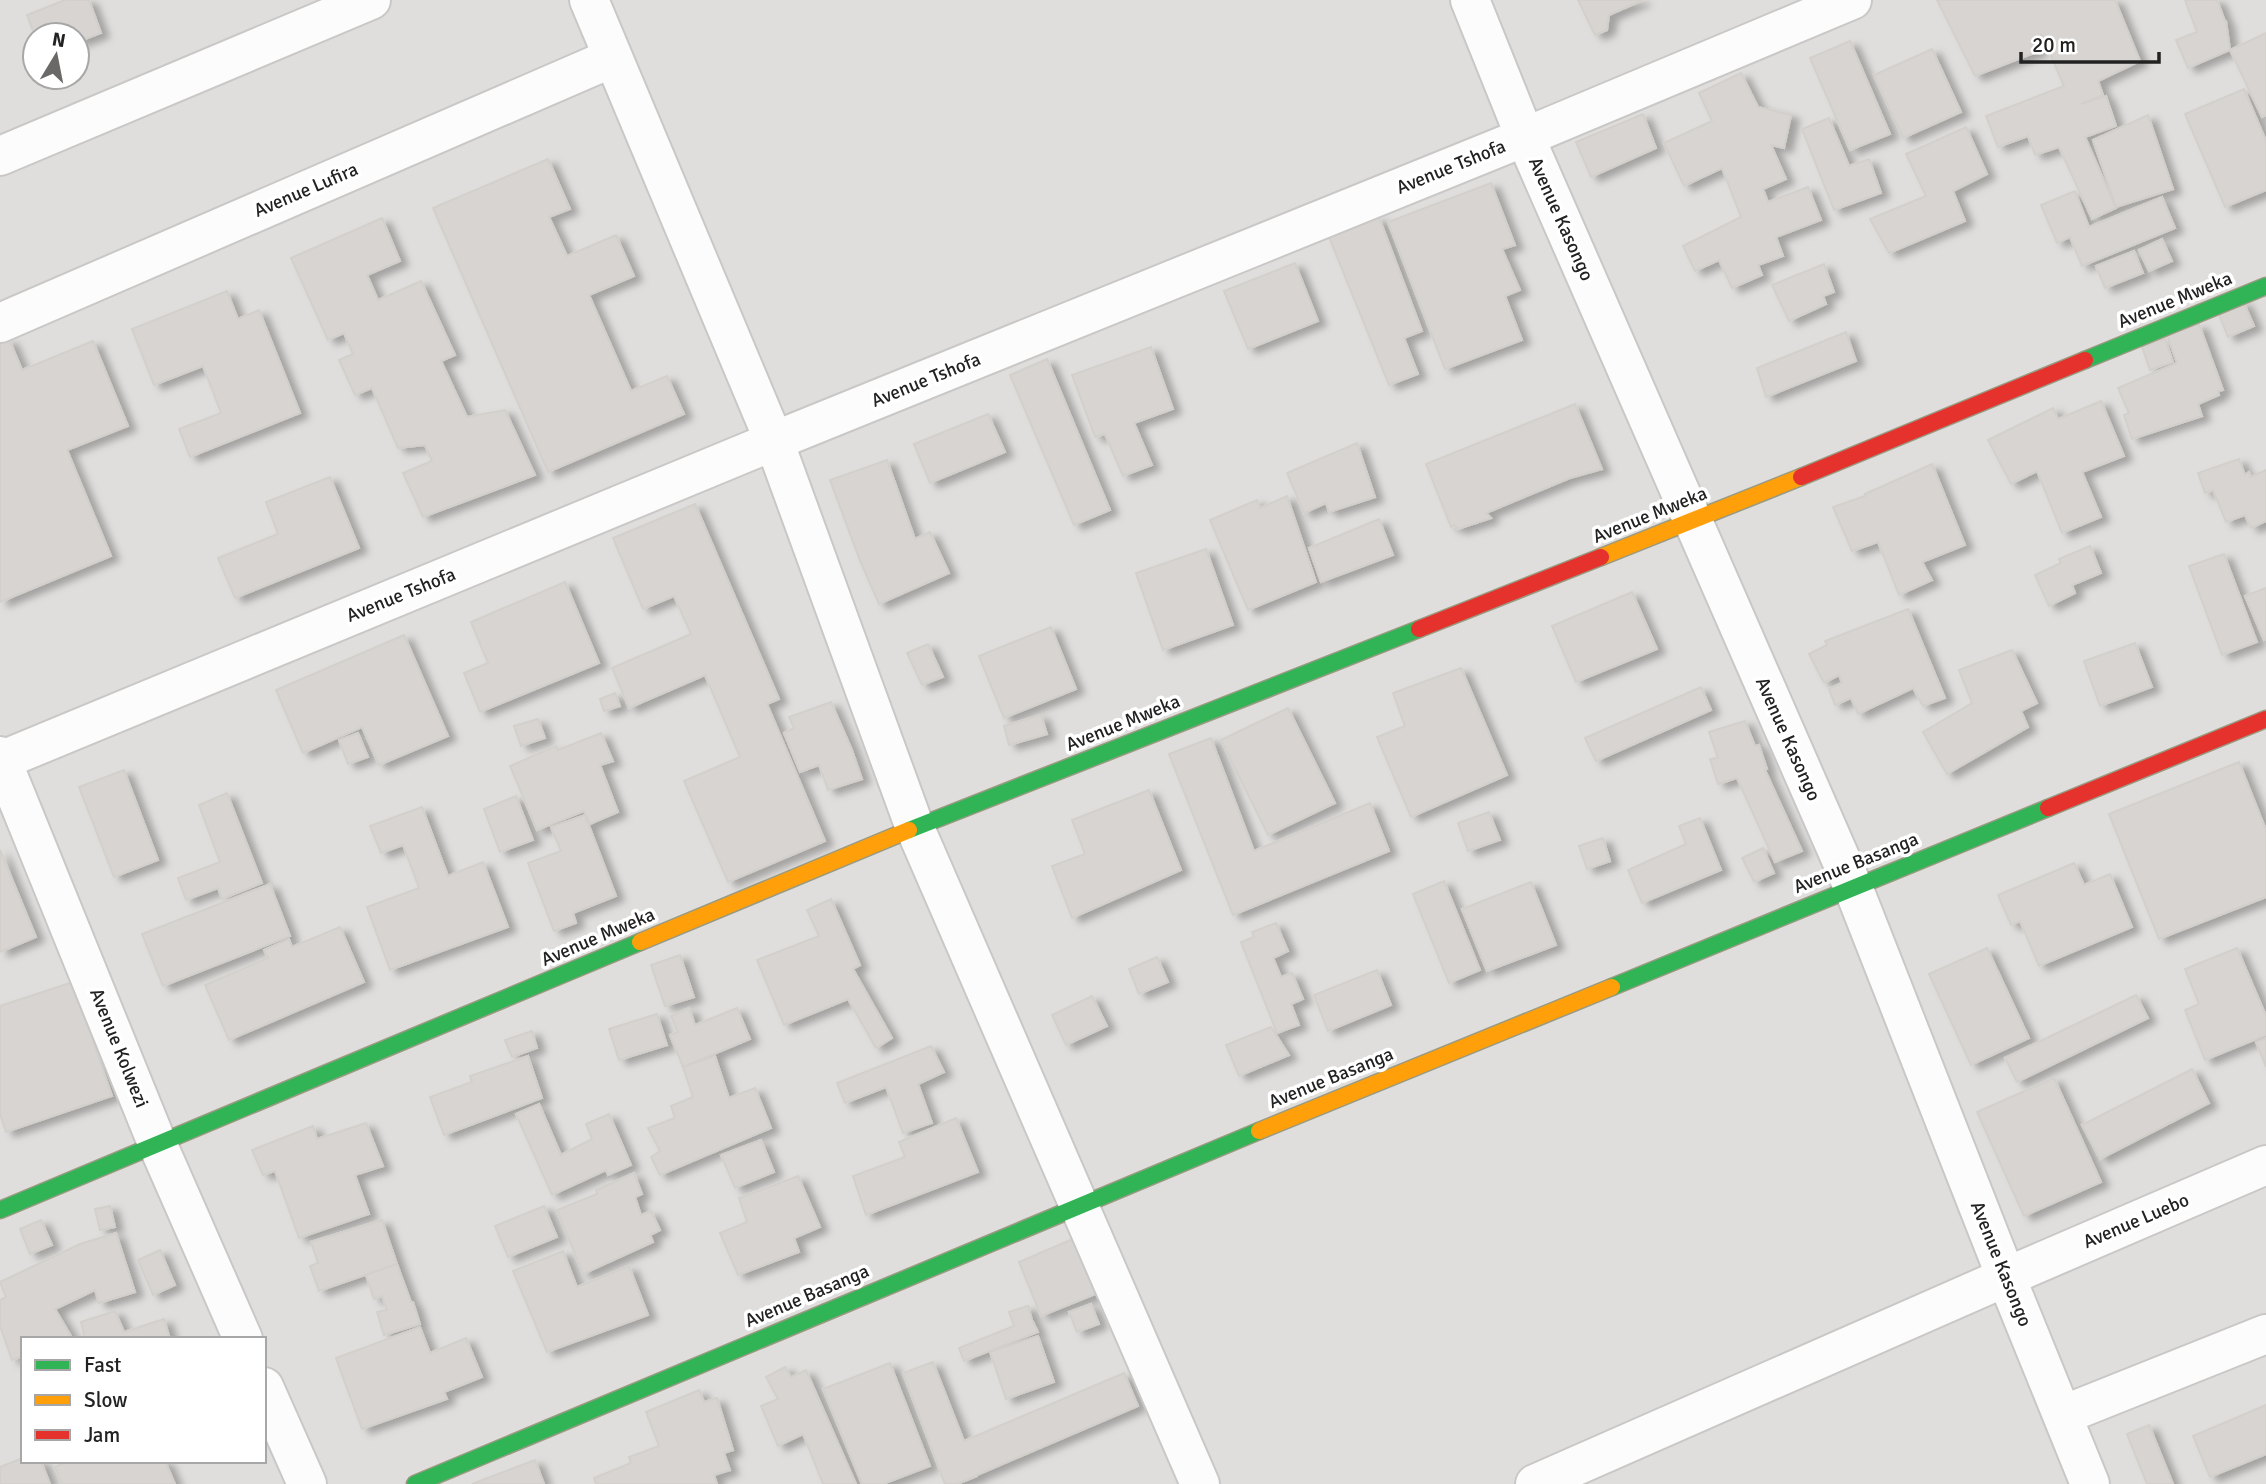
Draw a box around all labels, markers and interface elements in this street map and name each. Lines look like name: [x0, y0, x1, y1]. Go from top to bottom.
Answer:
north arrow: [21, 21, 91, 91]
scale bar: [2021, 21, 2159, 65]
text: N: [50, 27, 67, 53]
text: 20 m: [2032, 32, 2076, 58]
street label: Avenue Tshofa: [1393, 134, 1509, 200]
street label: Avenue Kasongo: [1523, 153, 1599, 285]
street label: Avenue Lufira: [250, 157, 362, 223]
street label: Avenue Mweka: [2114, 266, 2236, 334]
street label: Avenue Tshofa: [868, 347, 984, 413]
street label: Avenue Mweka: [1589, 481, 1711, 549]
street label: Avenue Tshofa: [343, 562, 459, 628]
street label: Avenue Kasongo: [1750, 673, 1826, 805]
street label: Avenue Mweka: [1062, 689, 1184, 757]
street label: Avenue Basanga: [1790, 827, 1922, 899]
street label: Avenue Mweka: [538, 902, 658, 972]
street label: Avenue Kolwezi: [84, 985, 154, 1111]
street label: Avenue Basanga: [1265, 1042, 1397, 1114]
street label: Avenue Luebo: [2079, 1188, 2193, 1254]
street label: Avenue Kasongo: [1965, 1198, 2037, 1330]
street label: Avenue Basanga: [741, 1259, 873, 1333]
legend: [21, 1337, 266, 1463]
text: Fast: [84, 1352, 121, 1378]
text: Slow: [84, 1387, 128, 1413]
text: Jam: [84, 1422, 120, 1448]

